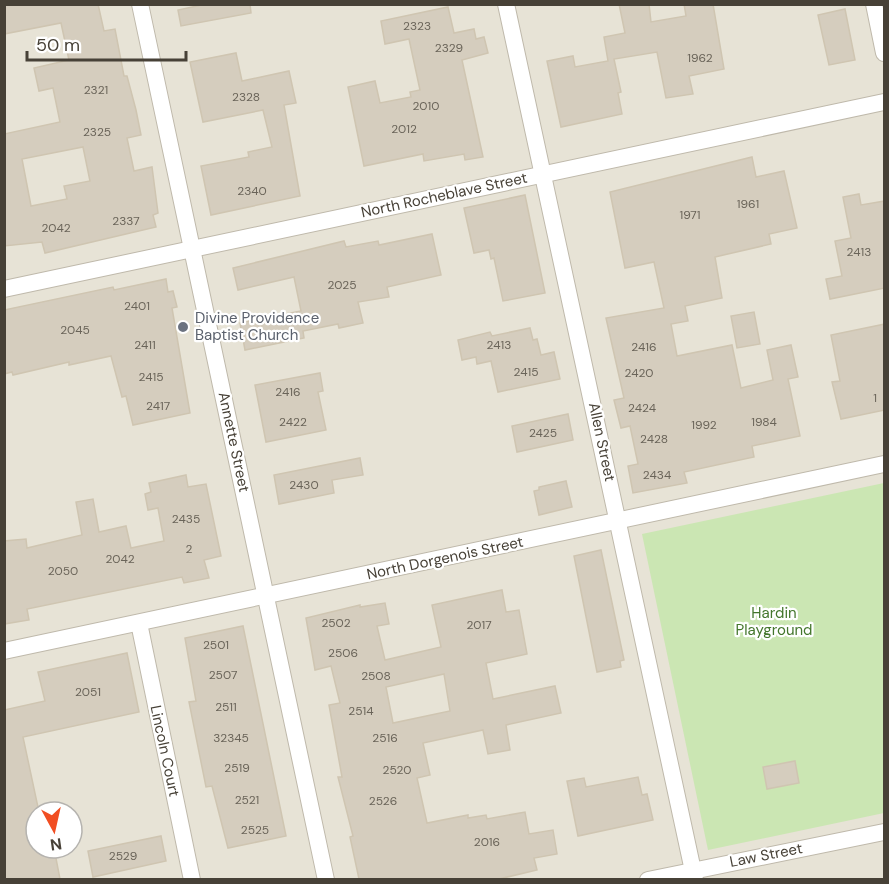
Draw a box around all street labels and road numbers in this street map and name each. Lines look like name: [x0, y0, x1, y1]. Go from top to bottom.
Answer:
street label: North Rocheblave Street: [359, 168, 529, 222]
street label: Annette Street: [214, 390, 254, 494]
street label: Allen Street: [584, 401, 620, 483]
street label: North Dorgenois Street: [365, 532, 525, 584]
street label: Lincoln Court: [146, 703, 184, 799]
street label: Law Street: [728, 838, 804, 872]

